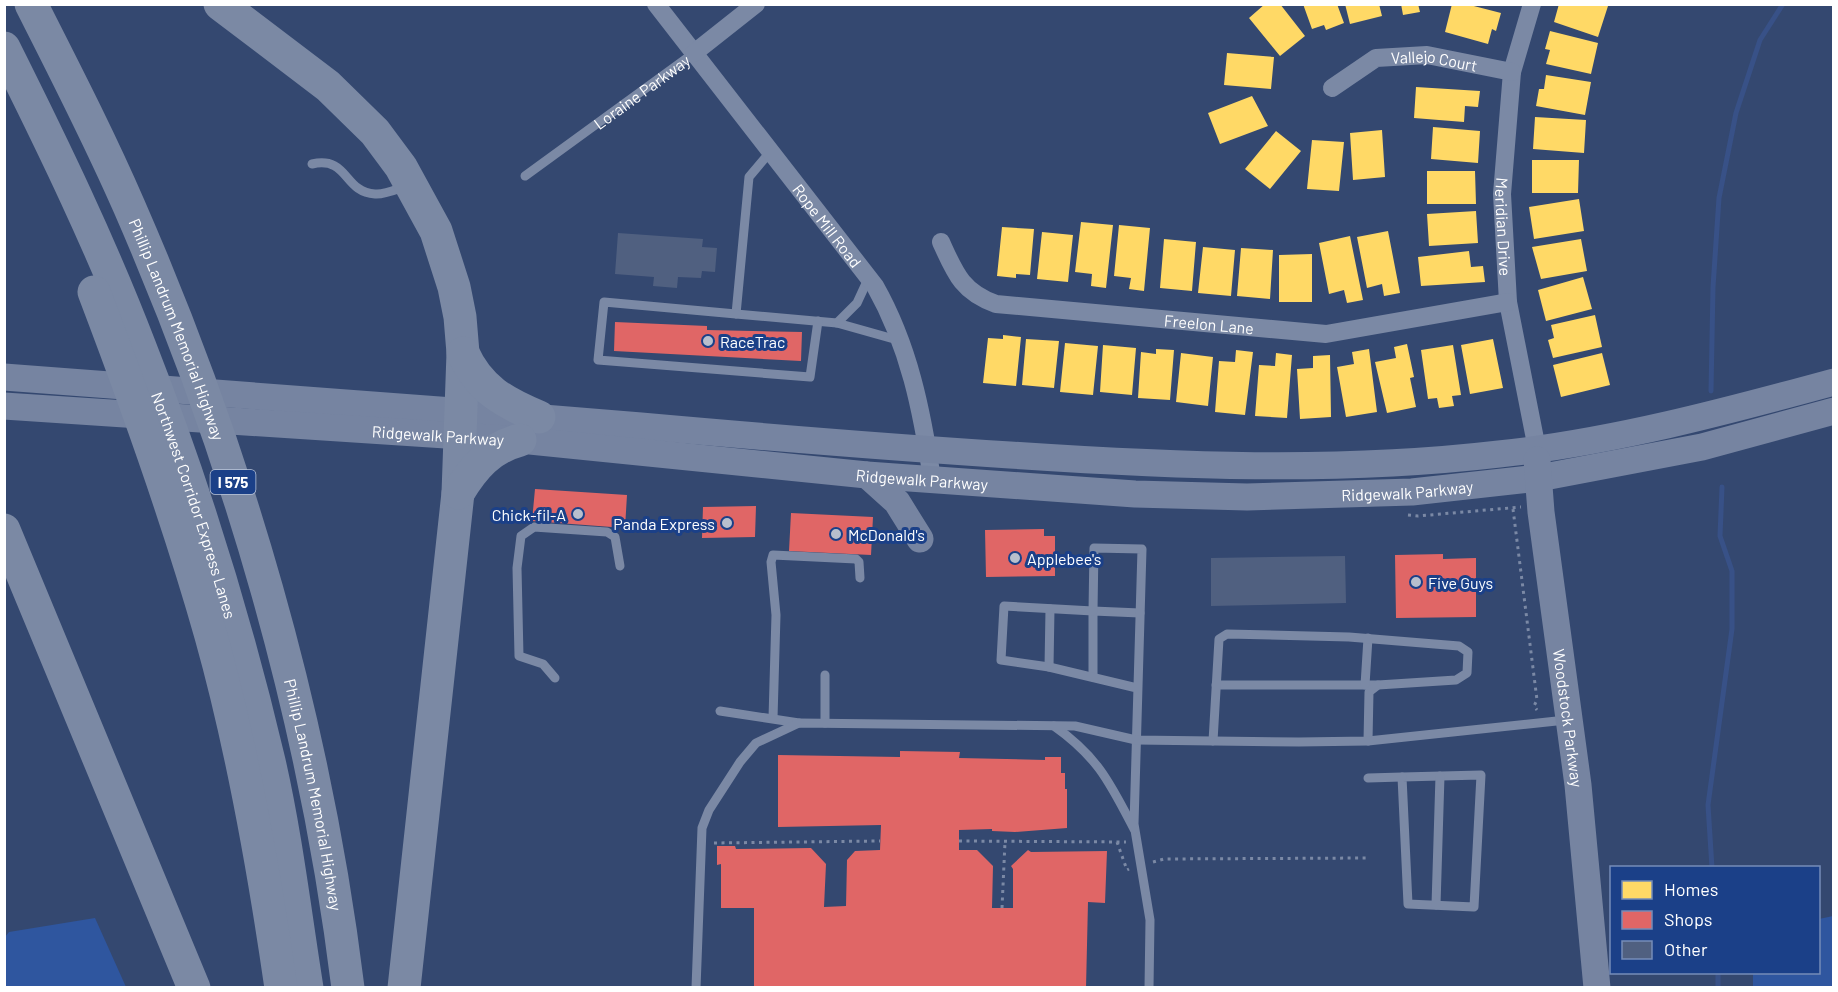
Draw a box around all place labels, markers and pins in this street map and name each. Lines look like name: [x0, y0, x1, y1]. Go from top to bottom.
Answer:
place label: RaceTrac: [720, 332, 785, 351]
marker: RaceTrac: [701, 334, 715, 348]
place label: Chick-fil-A: [492, 505, 566, 524]
marker: Chick-fil-A: [571, 507, 585, 521]
place label: Panda Express: [613, 514, 715, 533]
marker: Panda Express: [720, 516, 734, 530]
place label: McDonald's: [848, 525, 925, 544]
marker: McDonald's: [829, 527, 843, 541]
place label: Applebee's: [1027, 549, 1101, 568]
marker: Applebee's: [1008, 551, 1022, 565]
place label: Five Guys: [1428, 573, 1493, 592]
marker: Five Guys: [1409, 575, 1423, 589]

